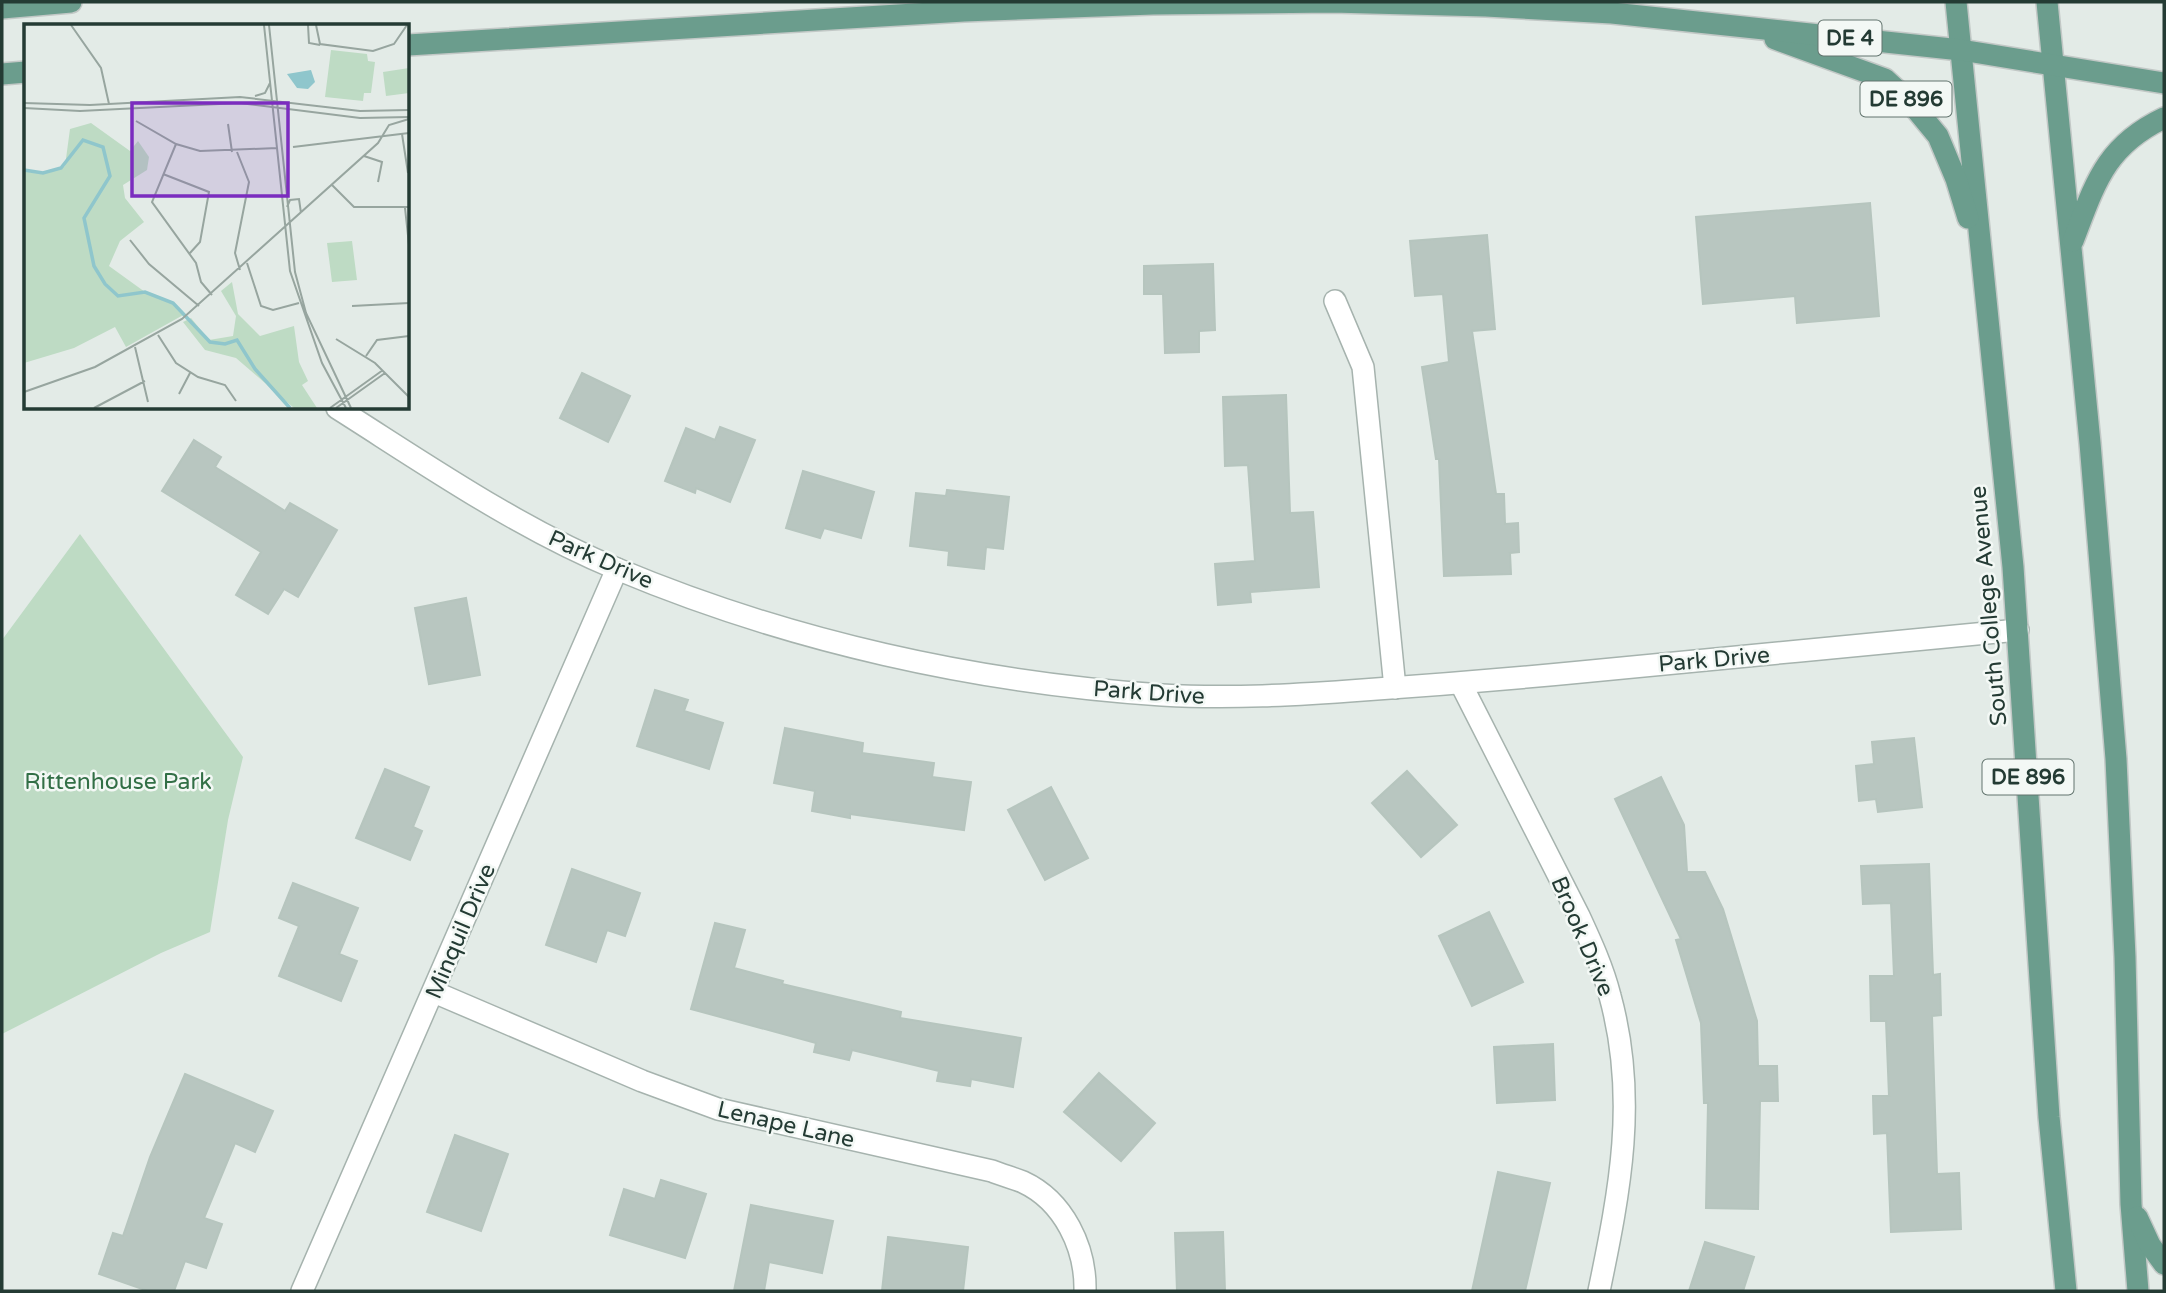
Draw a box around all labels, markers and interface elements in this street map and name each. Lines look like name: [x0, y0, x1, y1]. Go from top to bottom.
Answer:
road number: DE 4: [1818, 20, 1882, 56]
inset map: [24, 24, 410, 410]
road number: DE 896: [1860, 82, 1952, 116]
street label: South College Avenue: [1965, 485, 2013, 727]
street label: Park Drive: [544, 524, 657, 595]
street label: Park Drive: [1657, 641, 1771, 679]
street label: Park Drive: [1092, 675, 1206, 711]
road number: DE 896: [1982, 760, 2074, 794]
park label: Rittenhouse Park: [24, 768, 212, 796]
street label: Minquil Drive: [420, 859, 502, 1003]
street label: Brook Drive: [1544, 872, 1620, 1000]
street label: Lenape Lane: [714, 1096, 857, 1154]

